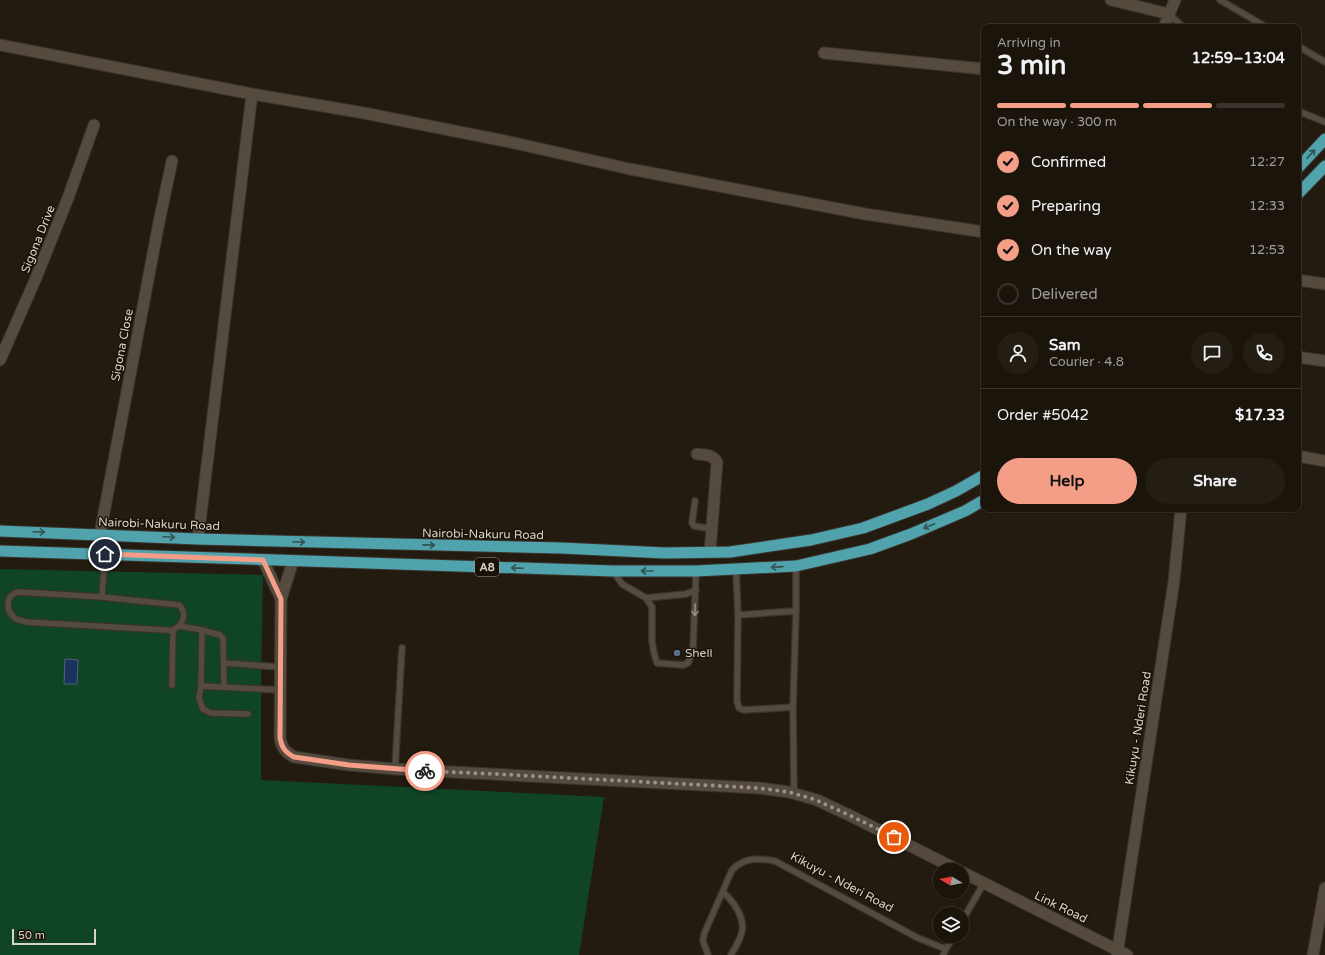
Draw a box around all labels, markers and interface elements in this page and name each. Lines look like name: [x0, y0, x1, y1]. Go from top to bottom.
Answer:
text: Arriving in: [997, 35, 1061, 51]
text: 12:59–13:04: [1192, 49, 1285, 67]
text: 3 min: [997, 50, 1066, 81]
text: On the way · 300 m: [997, 114, 1117, 130]
one-way arrow: [1307, 149, 1316, 159]
icon: check: [997, 151, 1019, 173]
text: Confirmed: [1031, 153, 1106, 171]
text: 12:27: [1249, 154, 1285, 170]
icon: check: [997, 195, 1019, 217]
text: Preparing: [1031, 197, 1101, 215]
text: 12:33: [1249, 198, 1285, 214]
street label: Sigona Drive: [18, 203, 58, 275]
icon: check: [997, 239, 1019, 261]
text: On the way: [1031, 241, 1111, 259]
text: 12:53: [1249, 242, 1285, 258]
text: Delivered: [1031, 285, 1098, 303]
street label: Sigona Close: [108, 307, 136, 382]
button: person: [997, 332, 1039, 374]
button: chat: [1191, 332, 1233, 374]
button: phone: [1243, 332, 1285, 374]
text: Sam: [1049, 336, 1080, 354]
text: Courier · 4.8: [1049, 354, 1124, 370]
text: Order #5042: [997, 406, 1089, 424]
text: $17.33: [1235, 406, 1285, 424]
button: Help: [997, 458, 1137, 504]
button: Share: [1145, 458, 1285, 504]
street label: Nairobi-Nakuru Road: [98, 515, 220, 533]
one-way arrow: [923, 523, 935, 531]
street label: Nairobi-Nakuru Road: [422, 526, 544, 542]
one-way arrow: [32, 528, 45, 536]
one-way arrow: [162, 534, 175, 541]
pin: [88, 537, 122, 571]
one-way arrow: [292, 538, 305, 546]
one-way arrow: [422, 541, 435, 549]
icon: home: [94, 543, 116, 565]
road number: A8: [475, 558, 499, 576]
one-way arrow: [771, 564, 784, 571]
one-way arrow: [511, 565, 524, 572]
one-way arrow: [641, 567, 654, 575]
one-way arrow: [691, 603, 698, 616]
place label: Shell: [685, 646, 712, 660]
marker: Shell: [672, 648, 682, 658]
street label: Kikuyu - Nderi Road: [1122, 670, 1154, 786]
courier: [405, 751, 445, 791]
icon: bike: [414, 760, 436, 782]
pin: [877, 820, 911, 854]
icon: bag: [883, 826, 905, 848]
street label: Kikuyu - Nderi Road: [788, 849, 896, 915]
north arrow: [933, 863, 969, 899]
map controls: [933, 863, 969, 943]
street label: Link Road: [1032, 888, 1090, 926]
button: layers: [933, 907, 969, 943]
scale bar: [12, 927, 96, 946]
text: 50 m: [18, 929, 45, 942]

